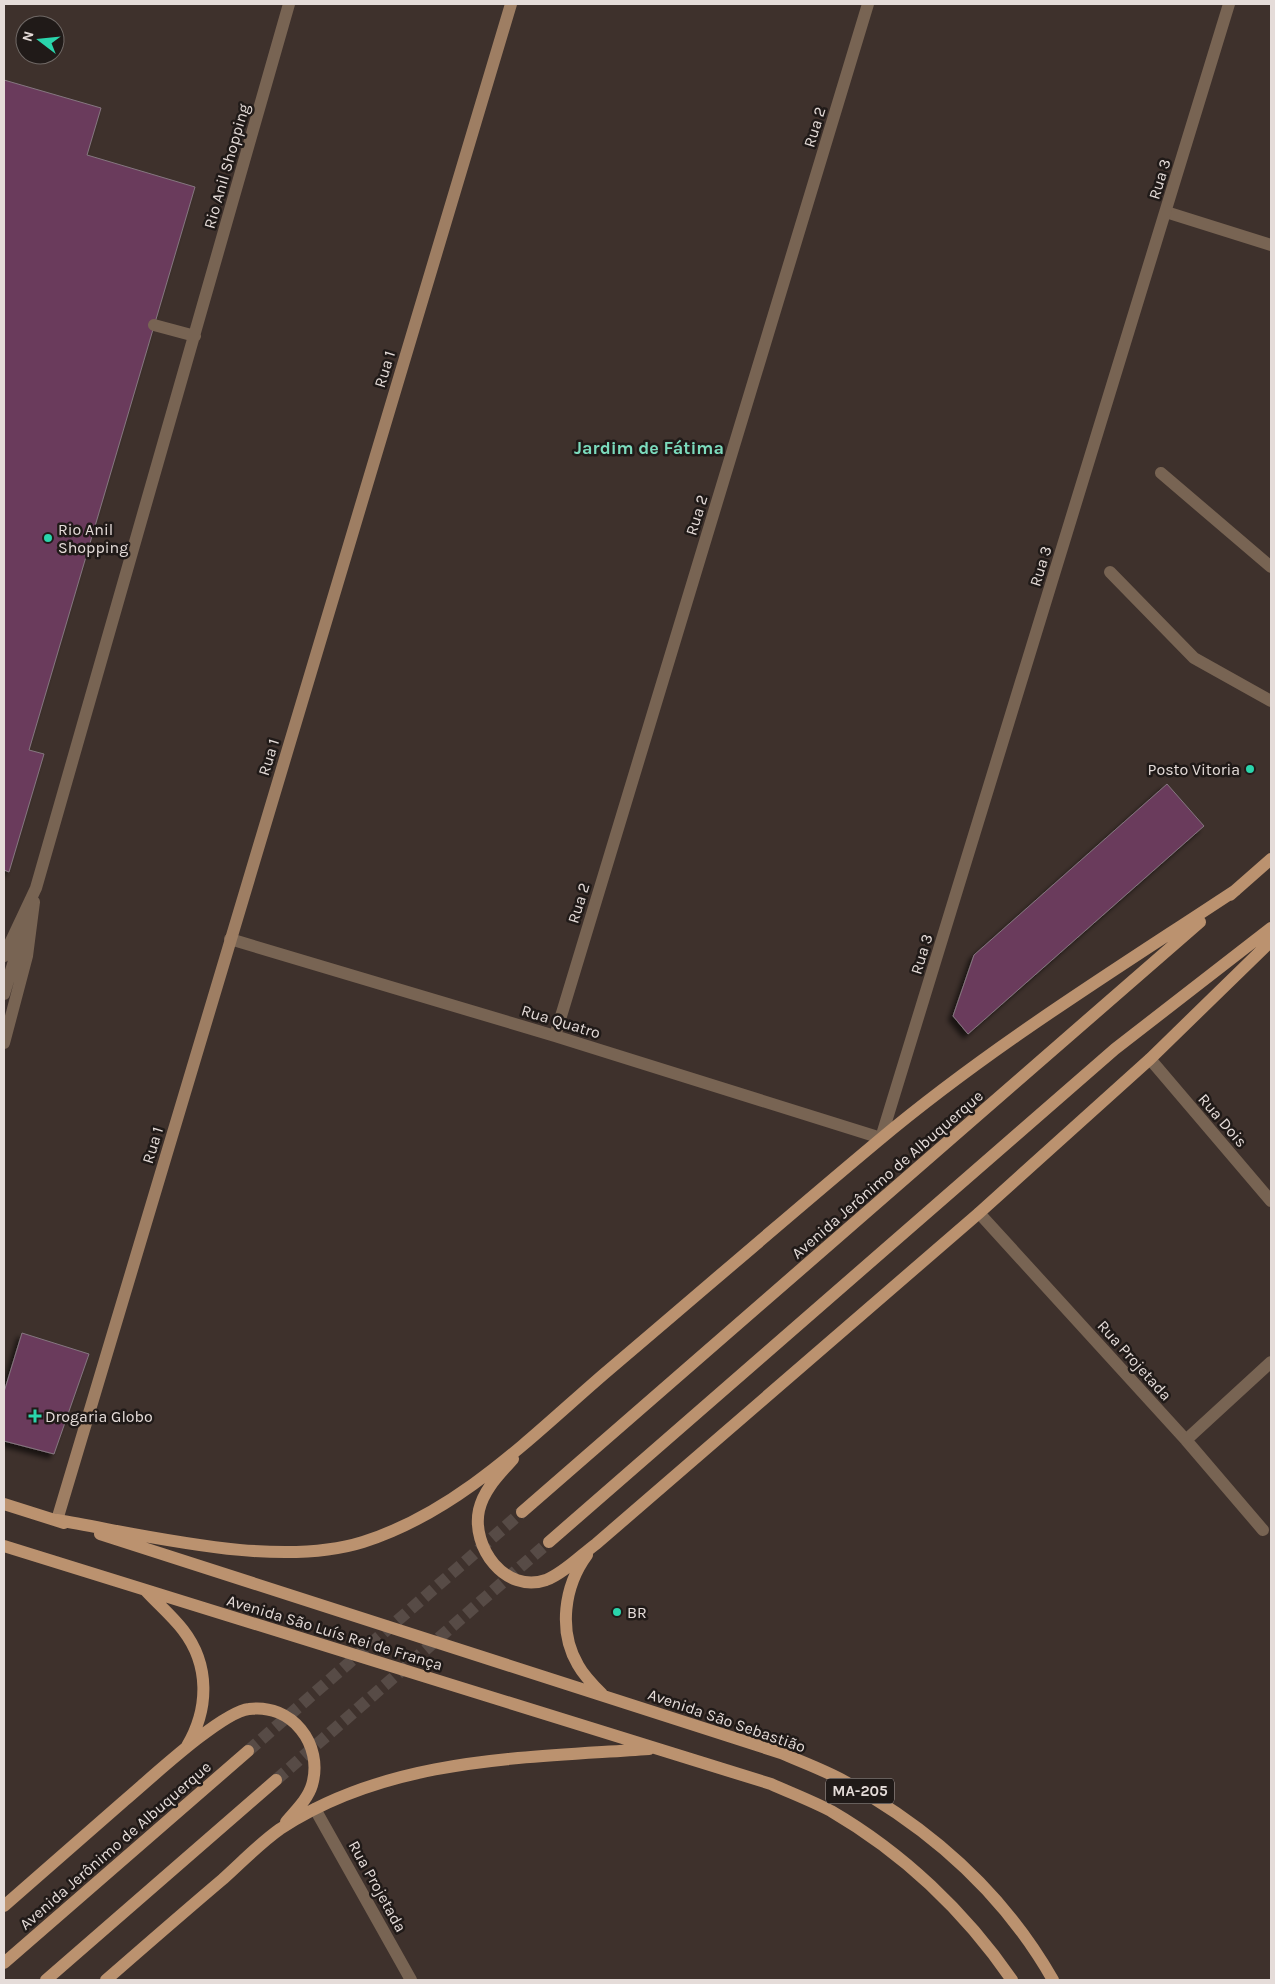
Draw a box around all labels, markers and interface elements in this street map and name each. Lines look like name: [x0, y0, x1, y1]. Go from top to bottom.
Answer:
north arrow: [15, 15, 65, 65]
text: N: [18, 29, 38, 44]
street label: Rio Anil Shopping: [200, 101, 253, 231]
street label: Rua 2: [799, 105, 830, 150]
street label: Rua 3: [1144, 157, 1175, 202]
street label: Rua 1: [370, 348, 399, 390]
district label: Jardim de Fátima: [574, 437, 724, 459]
street label: Rua 2: [681, 493, 712, 538]
place label: Rio Anil Shopping: [58, 520, 128, 557]
marker: Rio Anil Shopping: [42, 532, 54, 544]
street label: Rua 3: [1025, 544, 1056, 589]
street label: Rua 1: [254, 736, 283, 778]
place label: Posto Vitoria: [1148, 760, 1240, 779]
marker: Posto Vitoria: [1244, 763, 1256, 775]
street label: Rua 2: [563, 881, 594, 926]
street label: Rua 3: [906, 932, 937, 977]
street label: Rua Quatro: [519, 1000, 603, 1042]
street label: Avenida Jerônimo de Albuquerque: [788, 1086, 987, 1263]
street label: Rua Dois: [1194, 1090, 1251, 1151]
street label: Rua 1: [138, 1124, 167, 1166]
street label: Rua Projetada: [1094, 1316, 1176, 1405]
place label: Drogaria Globo: [45, 1407, 153, 1426]
marker: Drogaria Globo: [29, 1410, 41, 1422]
street label: Avenida São Luís Rei de França: [225, 1591, 445, 1674]
place label: BR: [627, 1603, 647, 1622]
marker: BR: [611, 1606, 623, 1618]
street label: Avenida São Sebastião: [645, 1685, 808, 1756]
street label: Avenida Jerônimo de Albuquerque: [16, 1757, 215, 1934]
road number: MA-205: [826, 1778, 894, 1804]
street label: Rua Projetada: [345, 1837, 411, 1935]

